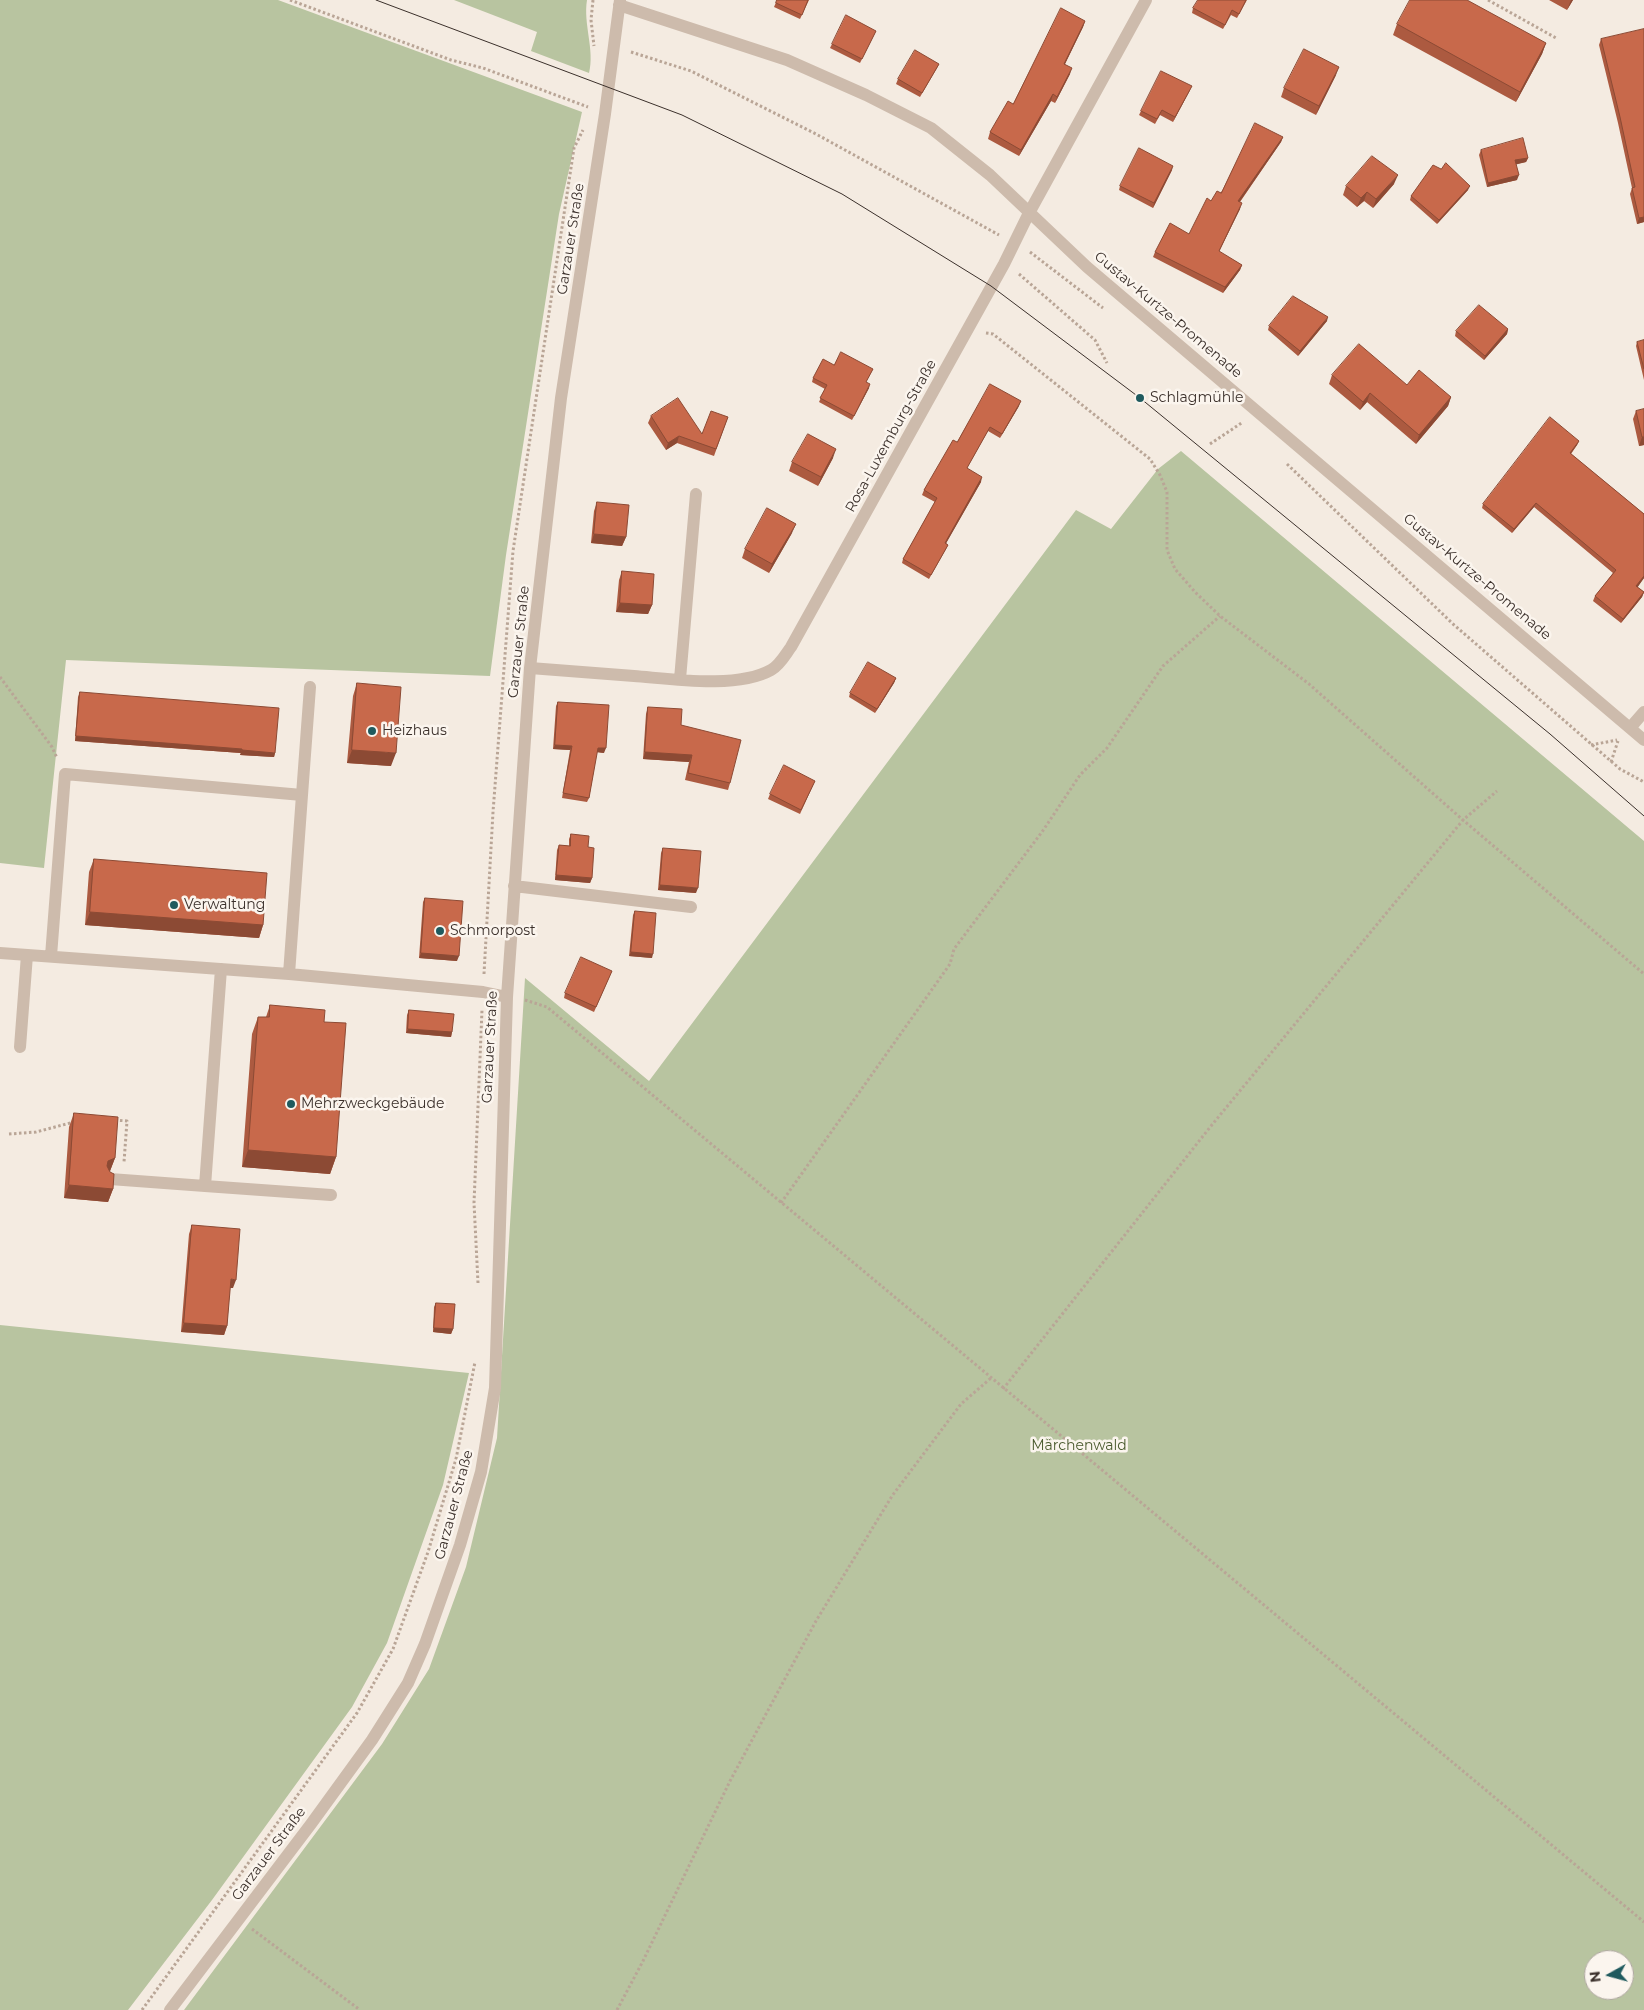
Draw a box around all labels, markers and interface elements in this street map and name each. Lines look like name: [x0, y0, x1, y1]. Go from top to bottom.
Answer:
street label: Garzauer Straße: [554, 182, 588, 296]
street label: Gustav-Kurtze-Promenade: [1091, 248, 1245, 382]
street label: Rosa-Luxemburg-Straße: [842, 357, 940, 515]
place label: Schlagmühle: [1150, 390, 1243, 406]
marker: Schlagmühle: [1134, 392, 1146, 404]
street label: Gustav-Kurtze-Promenade: [1400, 510, 1554, 644]
street label: Garzauer Straße: [505, 585, 533, 699]
place label: Heizhaus: [382, 723, 447, 739]
marker: Heizhaus: [366, 725, 378, 737]
place label: Verwaltung: [184, 897, 265, 913]
marker: Verwaltung: [168, 899, 180, 911]
place label: Schmorpost: [450, 923, 536, 939]
marker: Schmorpost: [434, 925, 446, 937]
street label: Garzauer Straße: [479, 990, 501, 1104]
place label: Mehrzweckgebäude: [301, 1096, 444, 1112]
marker: Mehrzweckgebäude: [285, 1098, 297, 1110]
park label: Märchenwald: [1031, 1438, 1127, 1454]
street label: Garzauer Straße: [431, 1448, 477, 1562]
street label: Garzauer Straße: [228, 1804, 310, 1904]
north arrow: [1584, 1950, 1634, 2000]
text: N: [1585, 1970, 1605, 1983]

